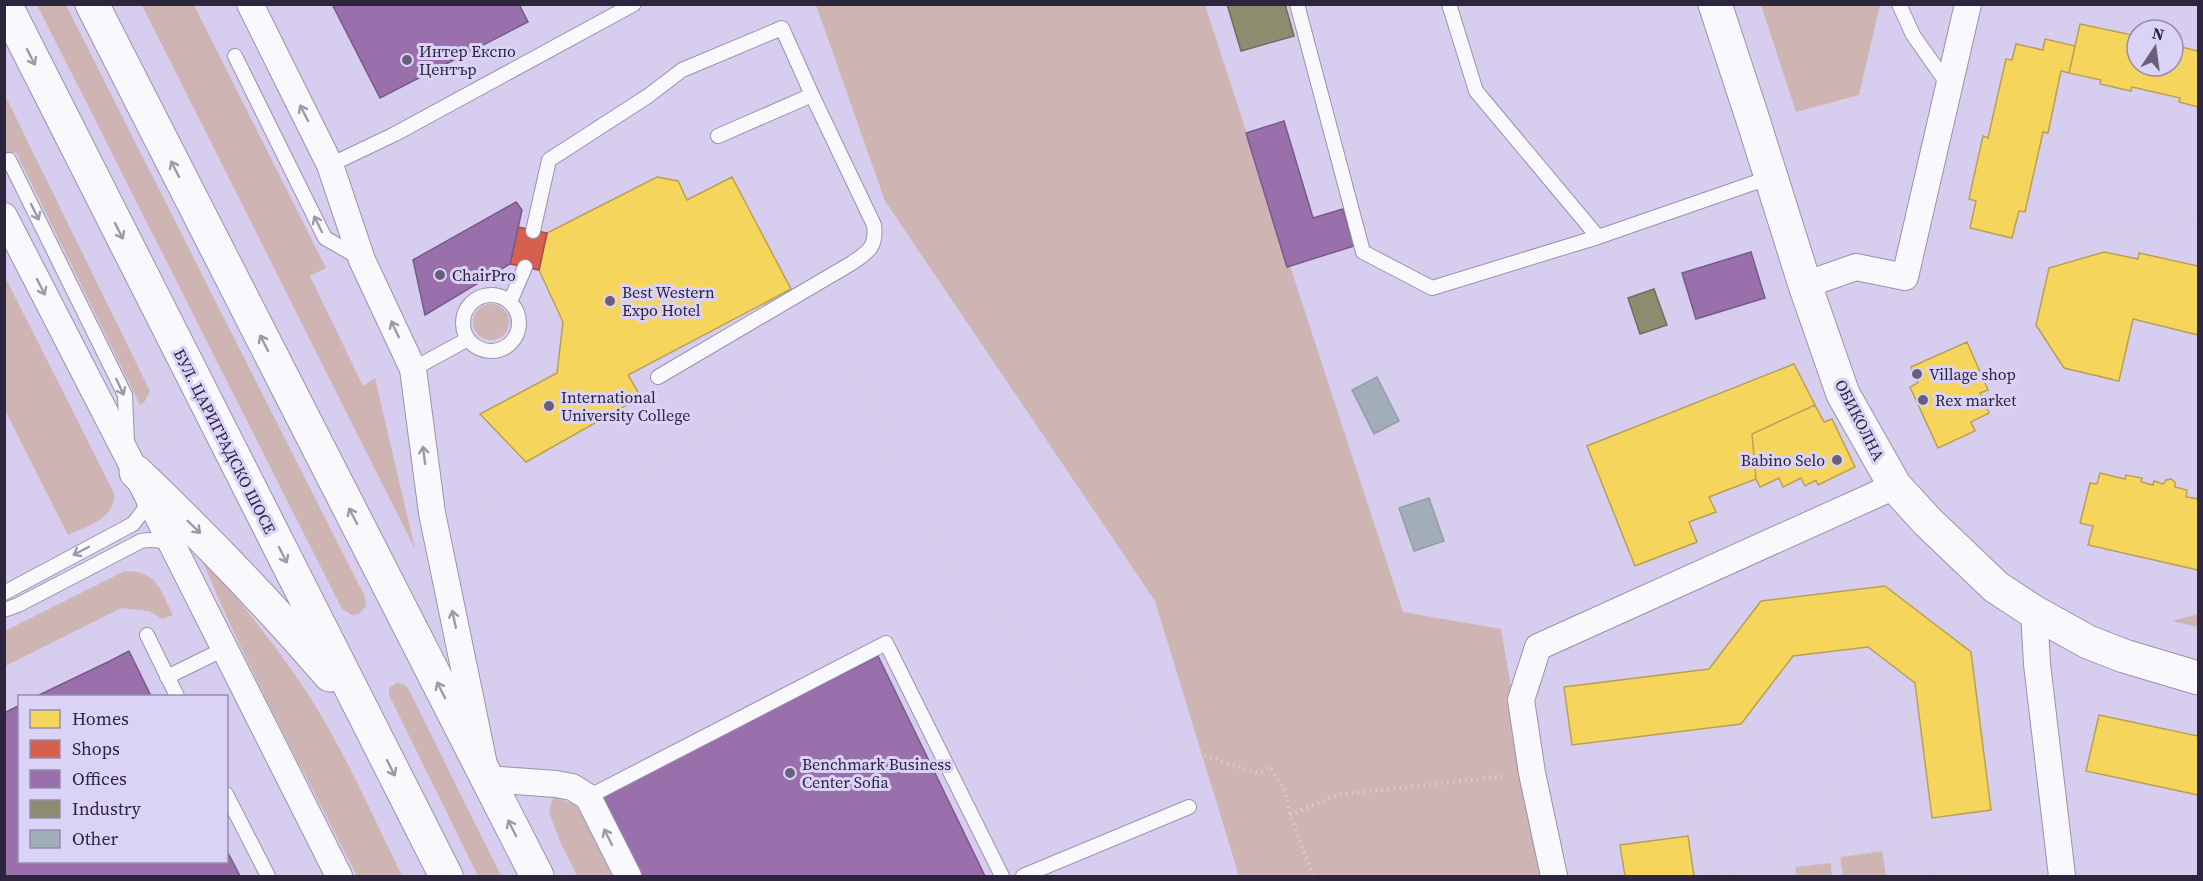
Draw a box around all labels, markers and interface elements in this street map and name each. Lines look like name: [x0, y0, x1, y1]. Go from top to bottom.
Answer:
north arrow: [2125, 18, 2185, 78]
text: N: [2150, 21, 2167, 45]
place label: Интер Експо Център: [419, 40, 516, 80]
one-way arrow: [26, 47, 38, 65]
marker: Интер Експо Център: [400, 53, 414, 67]
one-way arrow: [298, 104, 309, 122]
one-way arrow: [169, 161, 181, 178]
one-way arrow: [29, 203, 41, 221]
one-way arrow: [312, 216, 323, 234]
one-way arrow: [114, 222, 126, 240]
place label: ChairPro: [452, 264, 516, 286]
marker: ChairPro: [433, 268, 447, 282]
one-way arrow: [36, 277, 47, 295]
place label: Best Western Expo Hotel: [622, 281, 715, 321]
marker: Best Western Expo Hotel: [603, 294, 617, 308]
one-way arrow: [388, 320, 399, 338]
one-way arrow: [257, 334, 269, 352]
street label: БУЛ. ЦАРИГРАДСКО ШОСЕ: [169, 345, 281, 538]
place label: Village shop: [1929, 363, 2016, 385]
marker: Village shop: [1910, 367, 1924, 381]
street label: ОБИКОЛНА: [1830, 376, 1890, 465]
one-way arrow: [115, 378, 127, 396]
place label: International University College: [561, 386, 690, 426]
place label: Rex market: [1935, 389, 2017, 411]
marker: Rex market: [1916, 393, 1930, 407]
marker: International University College: [542, 399, 556, 413]
one-way arrow: [419, 445, 430, 465]
place label: Babino Selo: [1741, 449, 1825, 471]
marker: Babino Selo: [1830, 453, 1844, 467]
one-way arrow: [346, 508, 358, 526]
one-way arrow: [186, 520, 201, 535]
one-way arrow: [73, 545, 90, 557]
one-way arrow: [278, 545, 289, 563]
one-way arrow: [447, 610, 459, 629]
one-way arrow: [435, 681, 447, 699]
legend: [18, 695, 228, 863]
text: Homes: [72, 706, 129, 731]
text: Shops: [72, 736, 120, 761]
place label: Benchmark Business Center Sofia: [802, 753, 951, 793]
one-way arrow: [386, 758, 397, 776]
text: Offices: [72, 766, 127, 791]
marker: Benchmark Business Center Sofia: [783, 766, 797, 780]
text: Industry: [72, 796, 142, 821]
one-way arrow: [506, 819, 517, 837]
text: Other: [72, 826, 119, 851]
one-way arrow: [602, 828, 614, 846]

